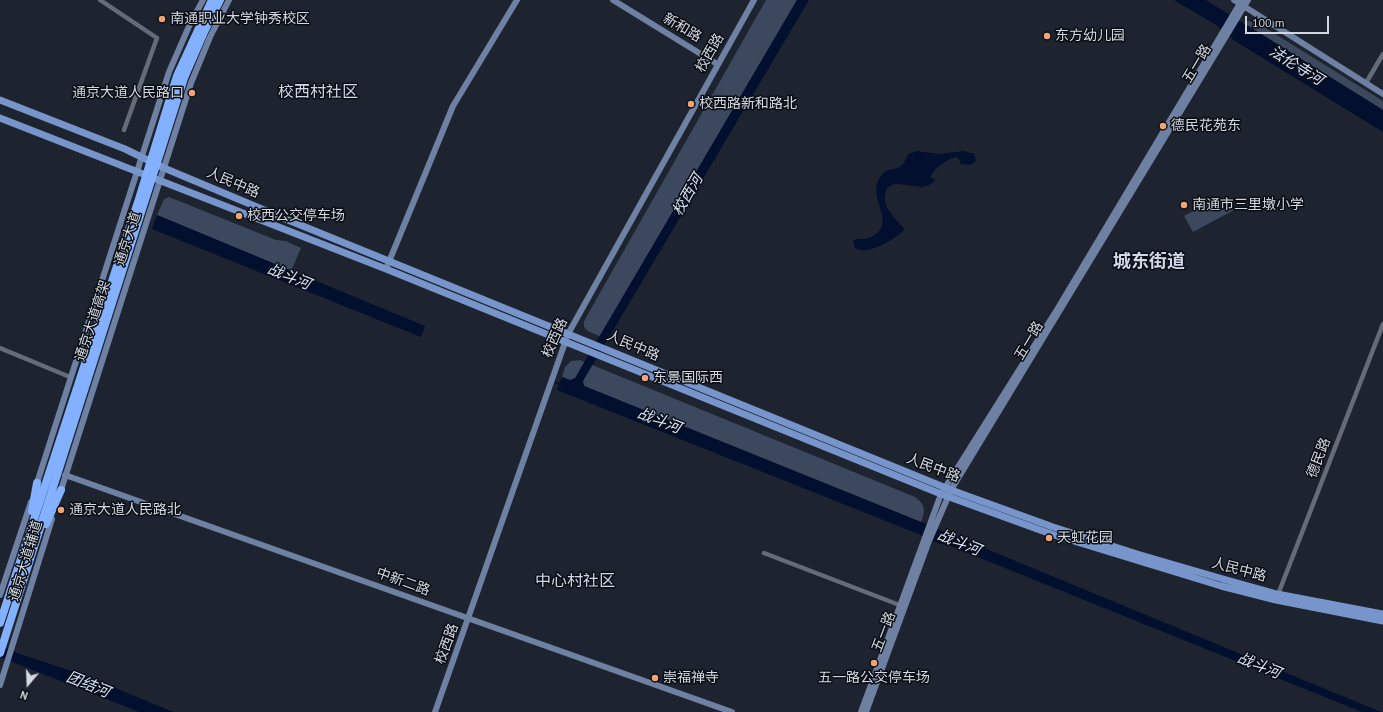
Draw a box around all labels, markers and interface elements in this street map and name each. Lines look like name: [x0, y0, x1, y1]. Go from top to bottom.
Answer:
scale bar: [1247, 8, 1331, 34]
street label: 新和路: [660, 10, 704, 46]
place label: 南通职业大学钟秀校区: [170, 11, 310, 27]
marker: 南通职业大学钟秀校区: [157, 14, 167, 24]
text: 100 m: [1252, 15, 1285, 30]
place label: 东方幼儿园: [1055, 28, 1125, 44]
street label: 校西路: [692, 31, 728, 75]
marker: 东方幼儿园: [1042, 31, 1052, 41]
street label: 五一路: [1179, 42, 1215, 86]
water label: 法伦寺河: [1266, 42, 1326, 90]
district label: 校西村社区: [278, 82, 358, 102]
place label: 通京大道人民路口: [72, 85, 184, 101]
marker: 通京大道人民路口: [187, 88, 197, 98]
place label: 校西路新和路北: [699, 96, 797, 112]
marker: 校西路新和路北: [686, 99, 696, 109]
place label: 德民花苑东: [1171, 118, 1241, 134]
marker: 德民花苑东: [1158, 121, 1168, 131]
street label: 人民中路: [204, 164, 262, 202]
water label: 校西河: [669, 171, 707, 219]
place label: 南通市三里墩小学: [1192, 197, 1304, 213]
marker: 南通市三里墩小学: [1179, 200, 1189, 210]
place label: 校西公交停车场: [247, 208, 345, 224]
street label: 通京大道: [111, 210, 145, 268]
marker: 校西公交停车场: [234, 211, 244, 221]
district label: 城东街道: [1113, 251, 1185, 273]
water label: 战斗河: [265, 260, 313, 294]
street label: 通京大道高架: [72, 278, 114, 364]
street label: 校西路: [539, 315, 571, 361]
street label: 五一路: [1011, 319, 1047, 363]
street label: 人民中路: [604, 327, 662, 365]
place label: 东景国际西: [653, 370, 723, 386]
marker: 东景国际西: [640, 373, 650, 383]
water label: 战斗河: [635, 405, 683, 437]
street label: 德民路: [1304, 435, 1334, 481]
street label: 人民中路: [904, 450, 962, 486]
place label: 通京大道人民路北: [69, 502, 181, 518]
marker: 通京大道人民路北: [56, 505, 66, 515]
street label: 通京大道辅道: [6, 518, 46, 604]
water label: 战斗河: [935, 526, 983, 560]
place label: 天虹花园: [1057, 530, 1113, 546]
marker: 天虹花园: [1044, 533, 1054, 543]
street label: 人民中路: [1210, 555, 1268, 585]
street label: 中新二路: [374, 565, 432, 599]
district label: 中心村社区: [535, 571, 615, 591]
street label: 五一路: [869, 609, 899, 655]
street label: 校西路: [432, 621, 462, 667]
water label: 战斗河: [1235, 649, 1283, 683]
marker: 五一路公交停车场: [869, 658, 879, 668]
north arrow: [8, 664, 48, 704]
water label: 团结河: [64, 668, 112, 702]
place label: 崇福禅寺: [663, 670, 719, 686]
place label: 五一路公交停车场: [818, 670, 930, 686]
marker: 崇福禅寺: [650, 673, 660, 683]
text: N: [18, 688, 30, 703]

